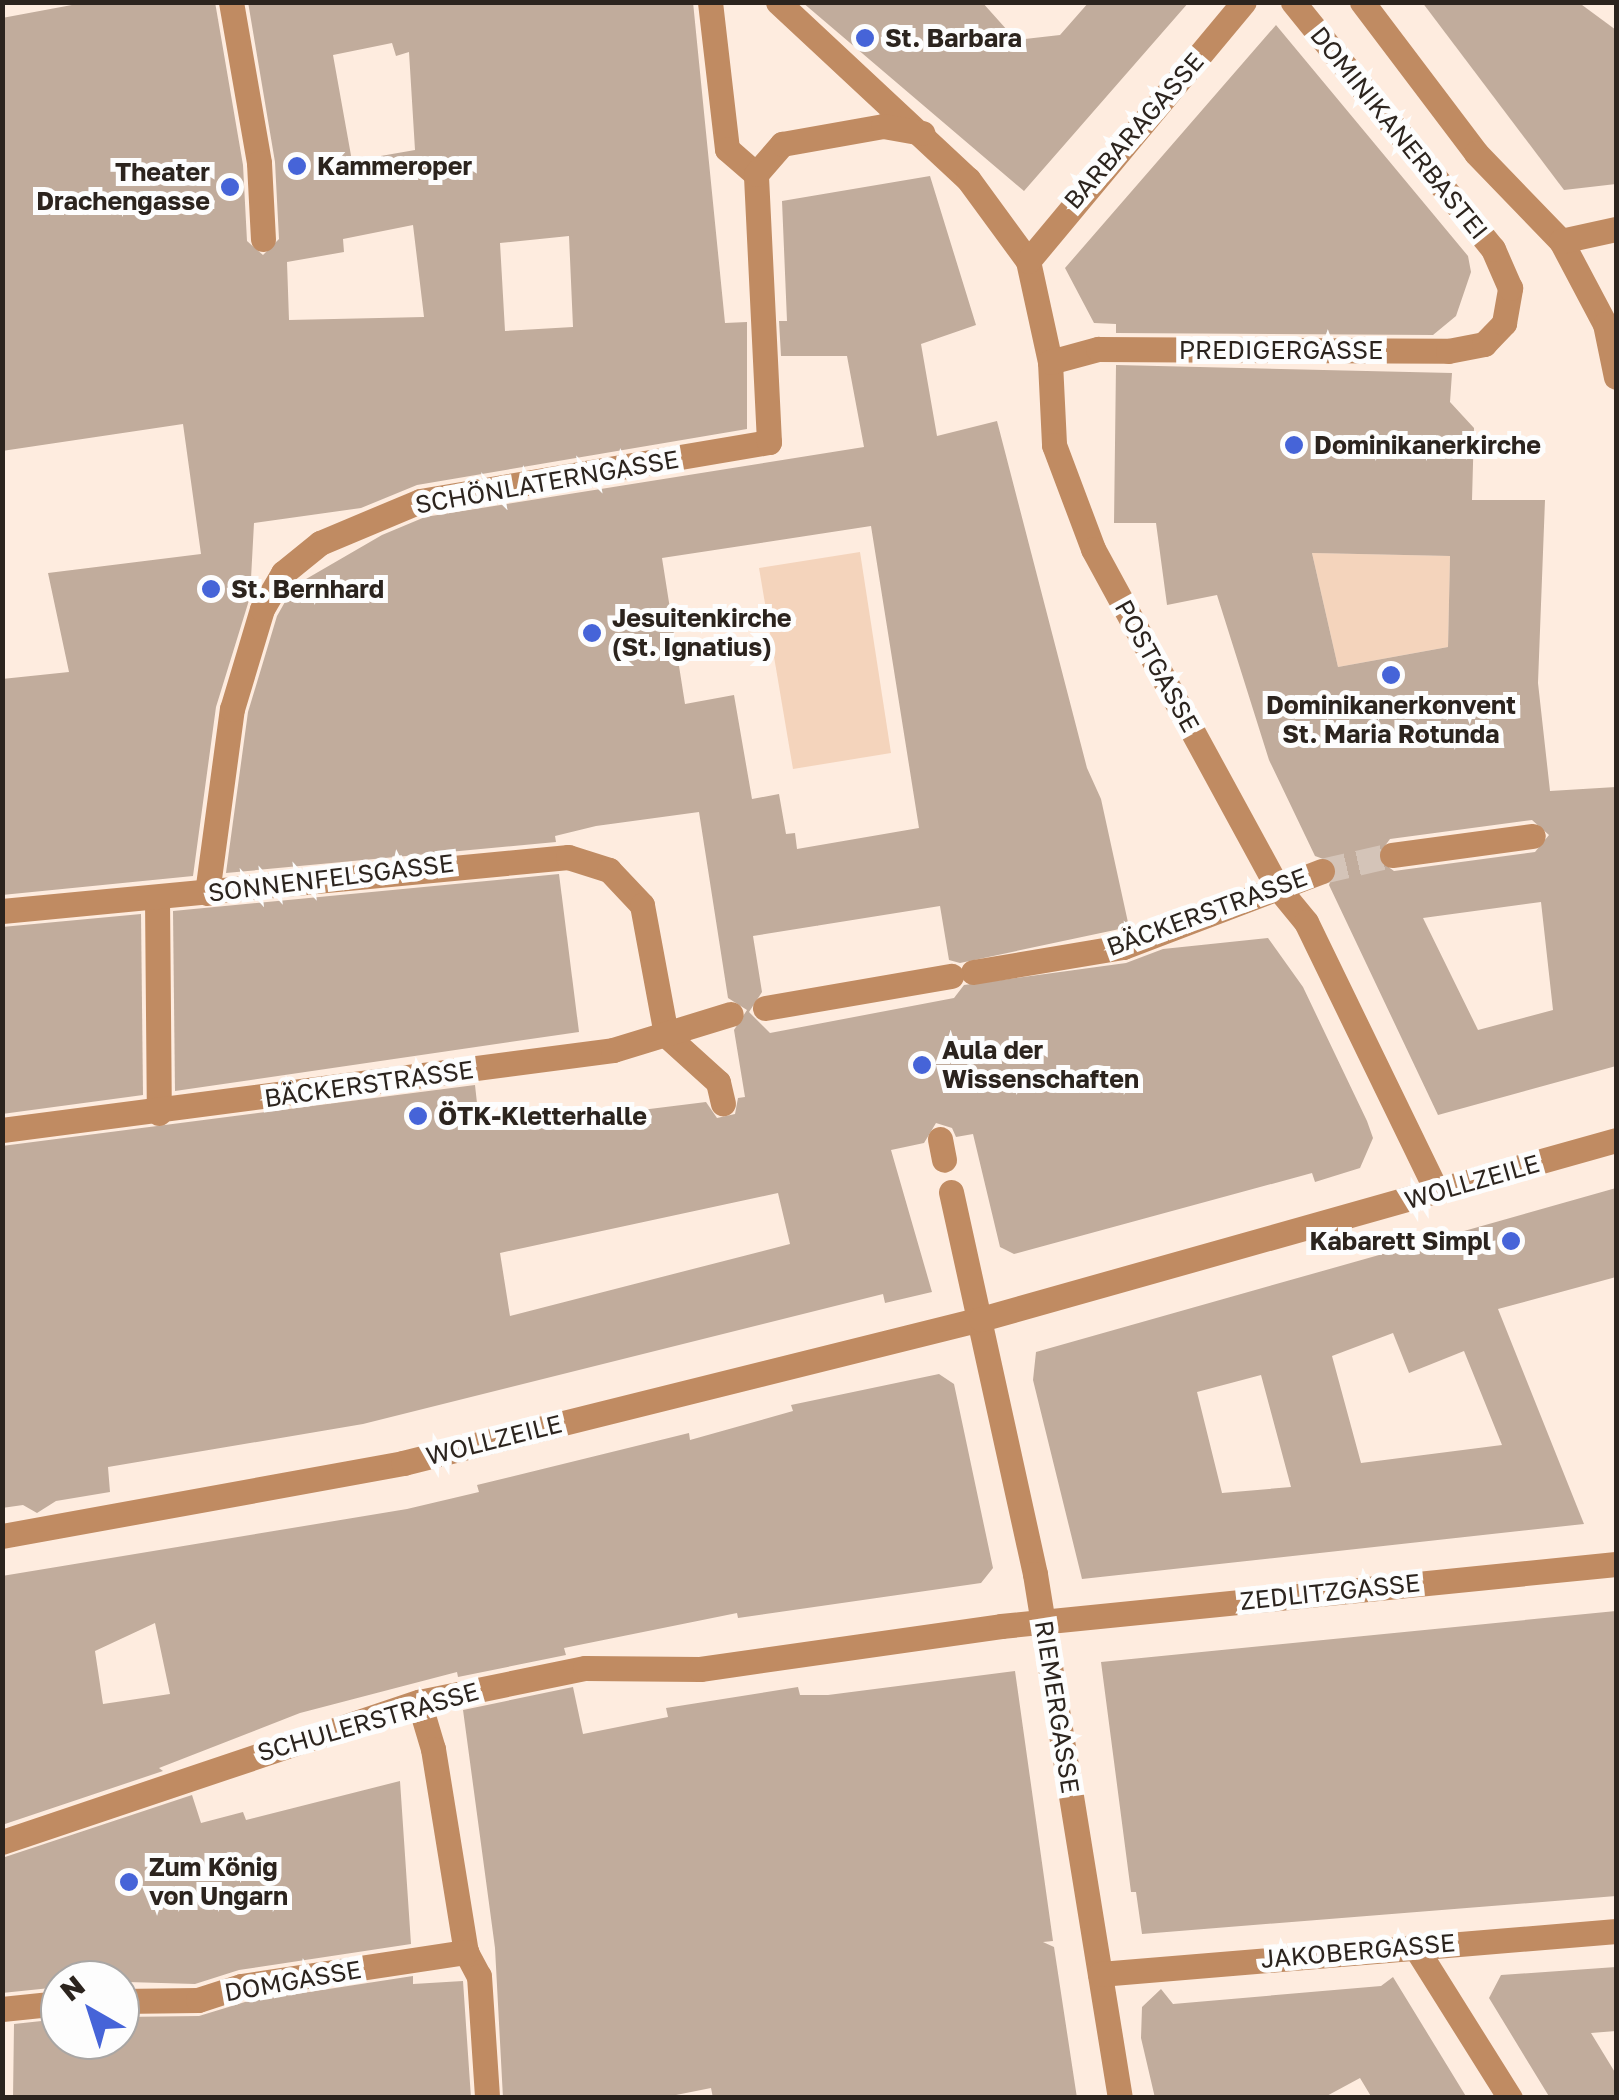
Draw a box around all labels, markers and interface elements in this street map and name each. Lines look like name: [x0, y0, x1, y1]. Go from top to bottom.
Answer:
street label: DOMINIKANERBASTEI: [1304, 21, 1494, 245]
place label: St. Barbara: [885, 23, 1022, 53]
marker: St. Barbara: [854, 27, 876, 49]
street label: BARBARAGASSE: [1058, 47, 1210, 215]
place label: Kammeroper: [317, 151, 472, 181]
marker: Kammeroper: [286, 155, 308, 177]
place label: Theater Drachengasse: [36, 158, 210, 217]
marker: Theater Drachengasse: [219, 176, 241, 198]
street label: PREDIGERGASSE: [1179, 335, 1383, 365]
place label: Dominikanerkirche: [1314, 430, 1541, 460]
marker: Dominikanerkirche: [1283, 434, 1305, 456]
street label: SCHÖNLATERNGASSE: [413, 444, 681, 520]
place label: St. Bernhard: [231, 574, 384, 604]
marker: St. Bernhard: [200, 578, 222, 600]
street label: POSTGASSE: [1108, 595, 1206, 737]
place label: Jesuitenkirche (St. Ignatius): [612, 604, 792, 663]
marker: Jesuitenkirche (St. Ignatius): [581, 622, 603, 644]
marker: Dominikanerkonvent St. Maria Rotunda: [1380, 664, 1402, 686]
place label: Dominikanerkonvent St. Maria Rotunda: [1266, 691, 1516, 750]
street label: SONNENFELSGASSE: [206, 848, 456, 908]
street label: BÄCKERSTRASSE: [1103, 862, 1311, 962]
place label: Aula der Wissenschaften: [942, 1036, 1139, 1095]
street label: BÄCKERSTRASSE: [262, 1054, 476, 1114]
marker: Aula der Wissenschaften: [911, 1054, 933, 1076]
place label: ÖTK-Kletterhalle: [438, 1101, 647, 1131]
marker: ÖTK-Kletterhalle: [407, 1105, 429, 1127]
street label: WOLLZEILE: [1401, 1148, 1543, 1216]
place label: Kabarett Simpl: [1310, 1226, 1491, 1256]
marker: Kabarett Simpl: [1500, 1230, 1522, 1252]
street label: WOLLZEILE: [423, 1409, 565, 1471]
street label: ZEDLITZGASSE: [1238, 1568, 1422, 1616]
street label: RIEMERGASSE: [1029, 1618, 1085, 1796]
street label: SCHULERSTRASSE: [254, 1676, 482, 1768]
place label: Zum König von Ungarn: [149, 1853, 288, 1912]
marker: Zum König von Ungarn: [118, 1871, 140, 1893]
street label: JAKOBERGASSE: [1260, 1928, 1456, 1974]
street label: DOMGASSE: [222, 1954, 364, 2008]
north arrow: [40, 1960, 140, 2060]
text: N: [53, 1968, 91, 2007]

